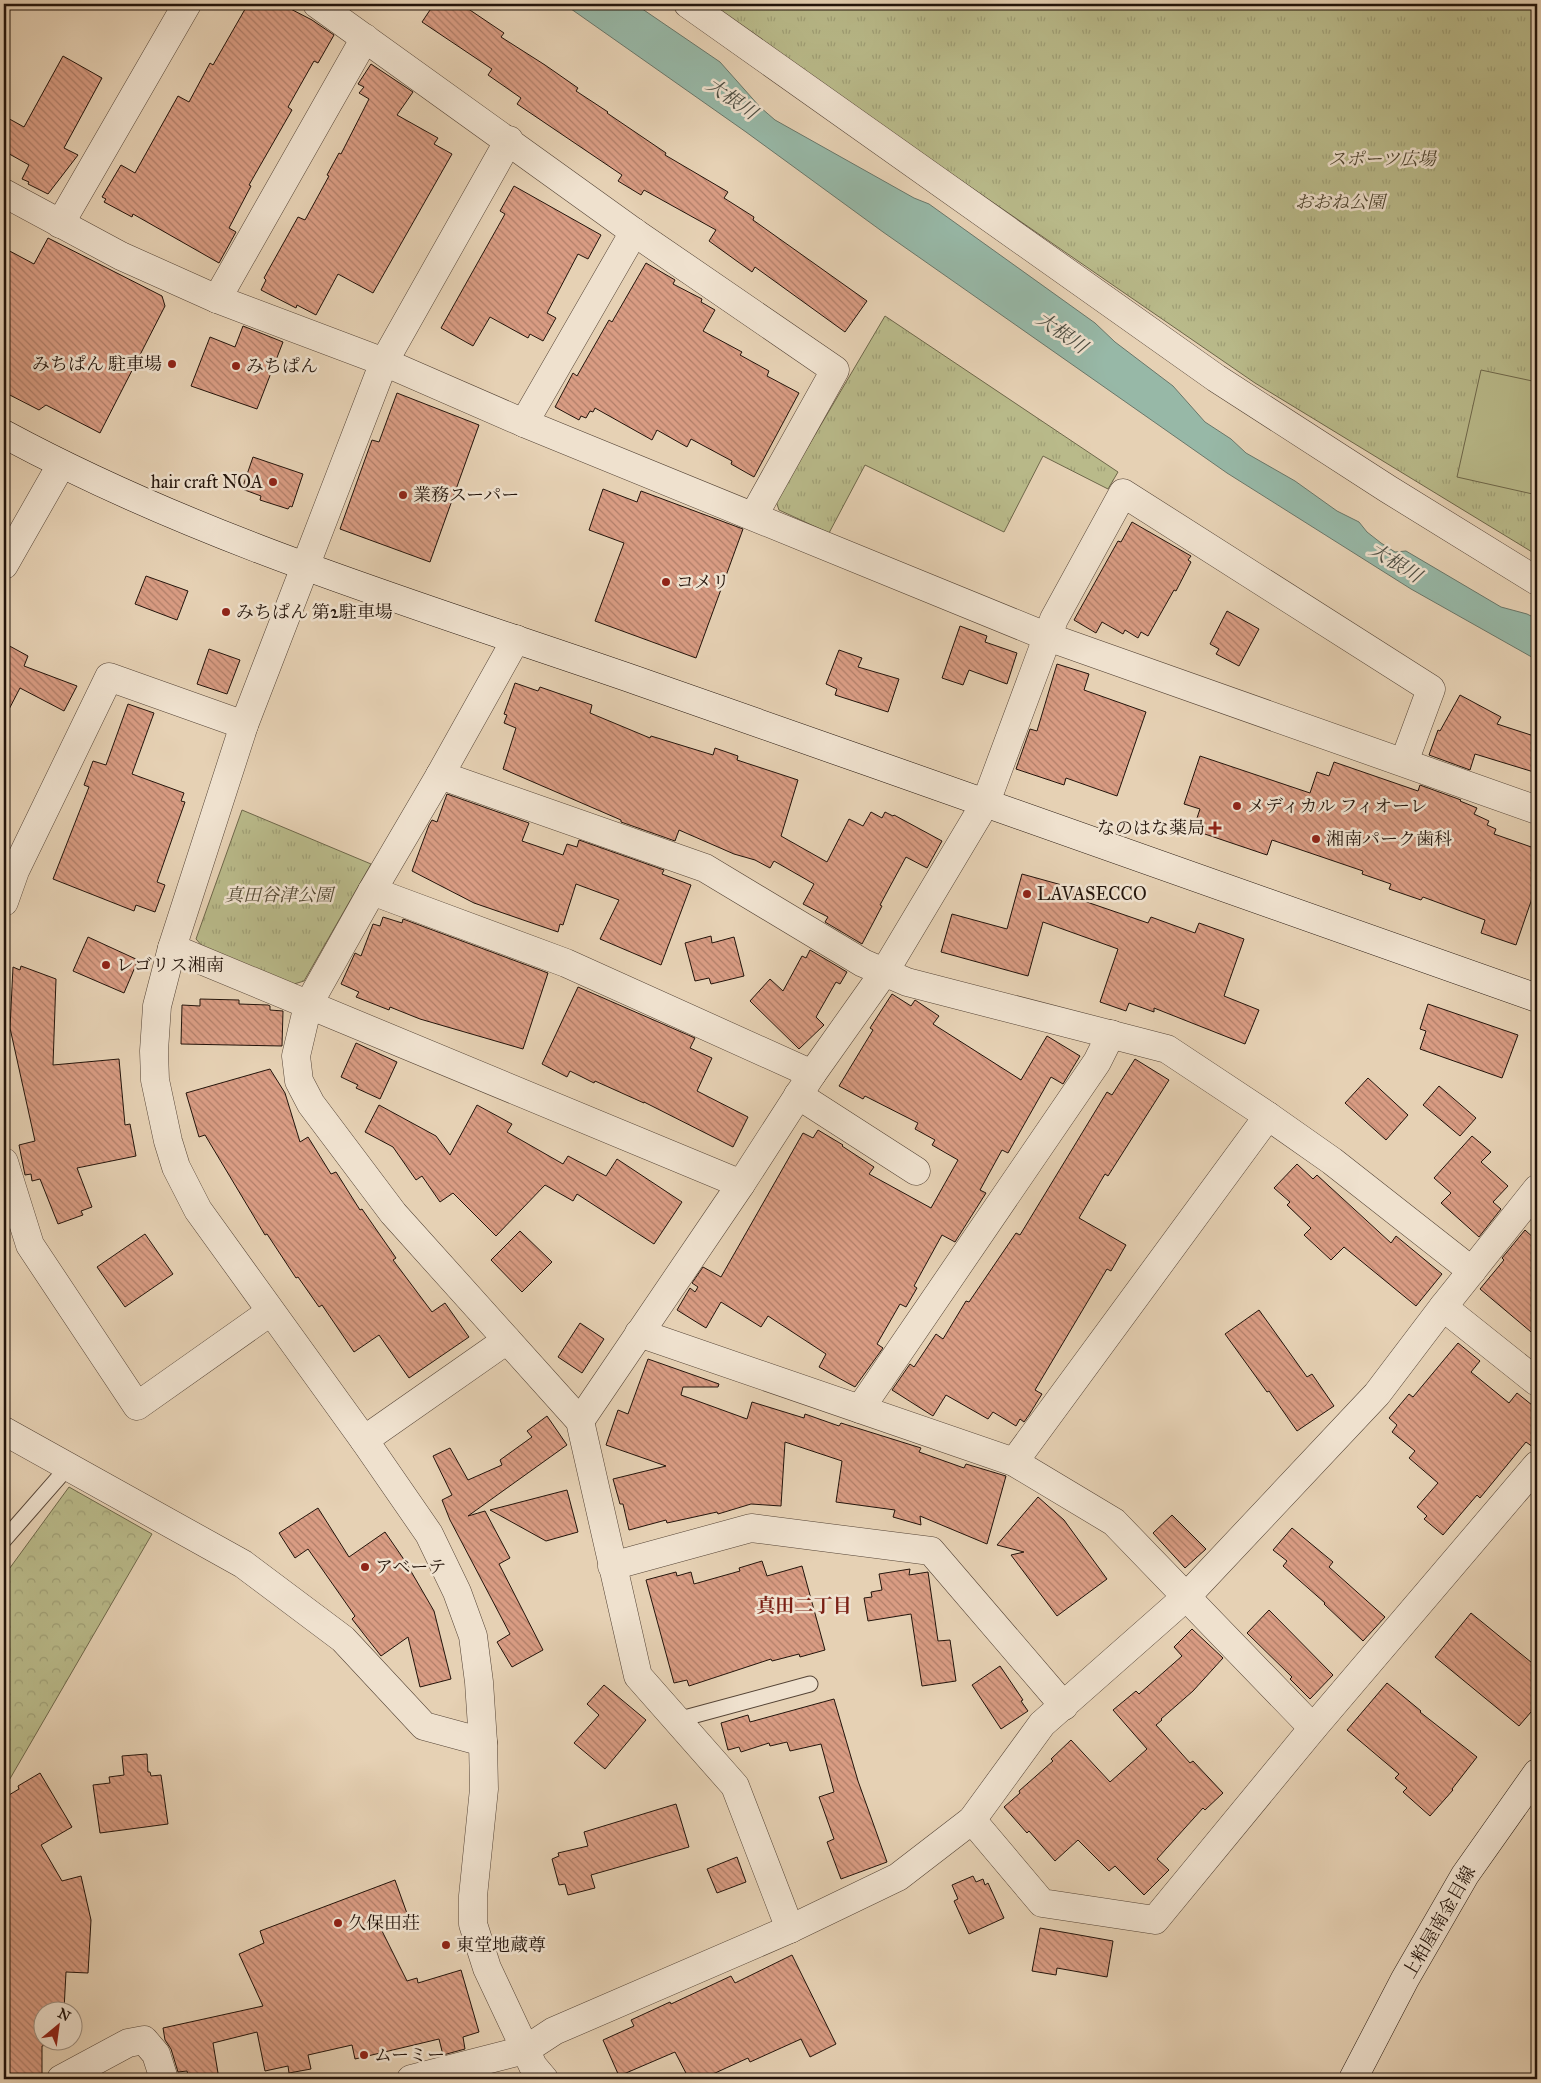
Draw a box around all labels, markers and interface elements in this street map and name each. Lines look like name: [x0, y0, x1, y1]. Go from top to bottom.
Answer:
water label: 大根川: [702, 73, 763, 125]
park label: スポーツ広場: [1328, 148, 1438, 170]
park label: おおね公園: [1295, 191, 1388, 213]
water label: 大根川: [1032, 307, 1093, 359]
place label: みちぱん 駐車場: [32, 353, 162, 375]
place label: みちぱん: [246, 355, 318, 377]
marker: みちぱん 駐車場: [166, 358, 178, 370]
marker: みちぱん: [230, 360, 242, 372]
place label: hair craft NOA: [151, 471, 263, 493]
marker: hair craft NOA: [267, 476, 279, 488]
place label: 業務スーパー: [413, 484, 519, 506]
marker: 業務スーパー: [397, 489, 409, 501]
water label: 大根川: [1365, 538, 1428, 588]
place label: コメリ: [676, 571, 730, 593]
marker: コメリ: [660, 576, 672, 588]
place label: みちぱん 第2駐車場: [236, 601, 393, 623]
marker: みちぱん 第2駐車場: [220, 606, 232, 618]
place label: メディカル フィオーレ: [1247, 795, 1428, 817]
marker: メディカル フィオーレ: [1231, 800, 1243, 812]
place label: なのはな薬局: [1097, 817, 1205, 839]
marker: なのはな薬局: [1209, 822, 1221, 834]
place label: 湘南パーク歯科: [1326, 828, 1452, 850]
marker: 湘南パーク歯科: [1310, 833, 1322, 845]
place label: LAVASECCO: [1037, 883, 1147, 905]
park label: 真田谷津公園: [225, 884, 336, 906]
marker: LAVASECCO: [1021, 888, 1033, 900]
place label: レゴリス湘南: [116, 954, 224, 976]
marker: レゴリス湘南: [100, 959, 112, 971]
place label: アベーテ: [375, 1556, 446, 1578]
marker: アベーテ: [359, 1561, 371, 1573]
district label: 真田二丁目: [756, 1594, 852, 1617]
street label: 上粕屋南金目線: [1398, 1862, 1480, 1982]
place label: 久保田荘: [348, 1912, 420, 1934]
marker: 久保田荘: [332, 1917, 344, 1929]
place label: 東堂地蔵尊: [456, 1934, 546, 1956]
marker: 東堂地蔵尊: [440, 1939, 452, 1951]
north arrow: [32, 2000, 82, 2050]
text: N: [55, 2005, 73, 2025]
place label: ムーミー: [374, 2044, 445, 2066]
marker: ムーミー: [358, 2049, 370, 2061]

